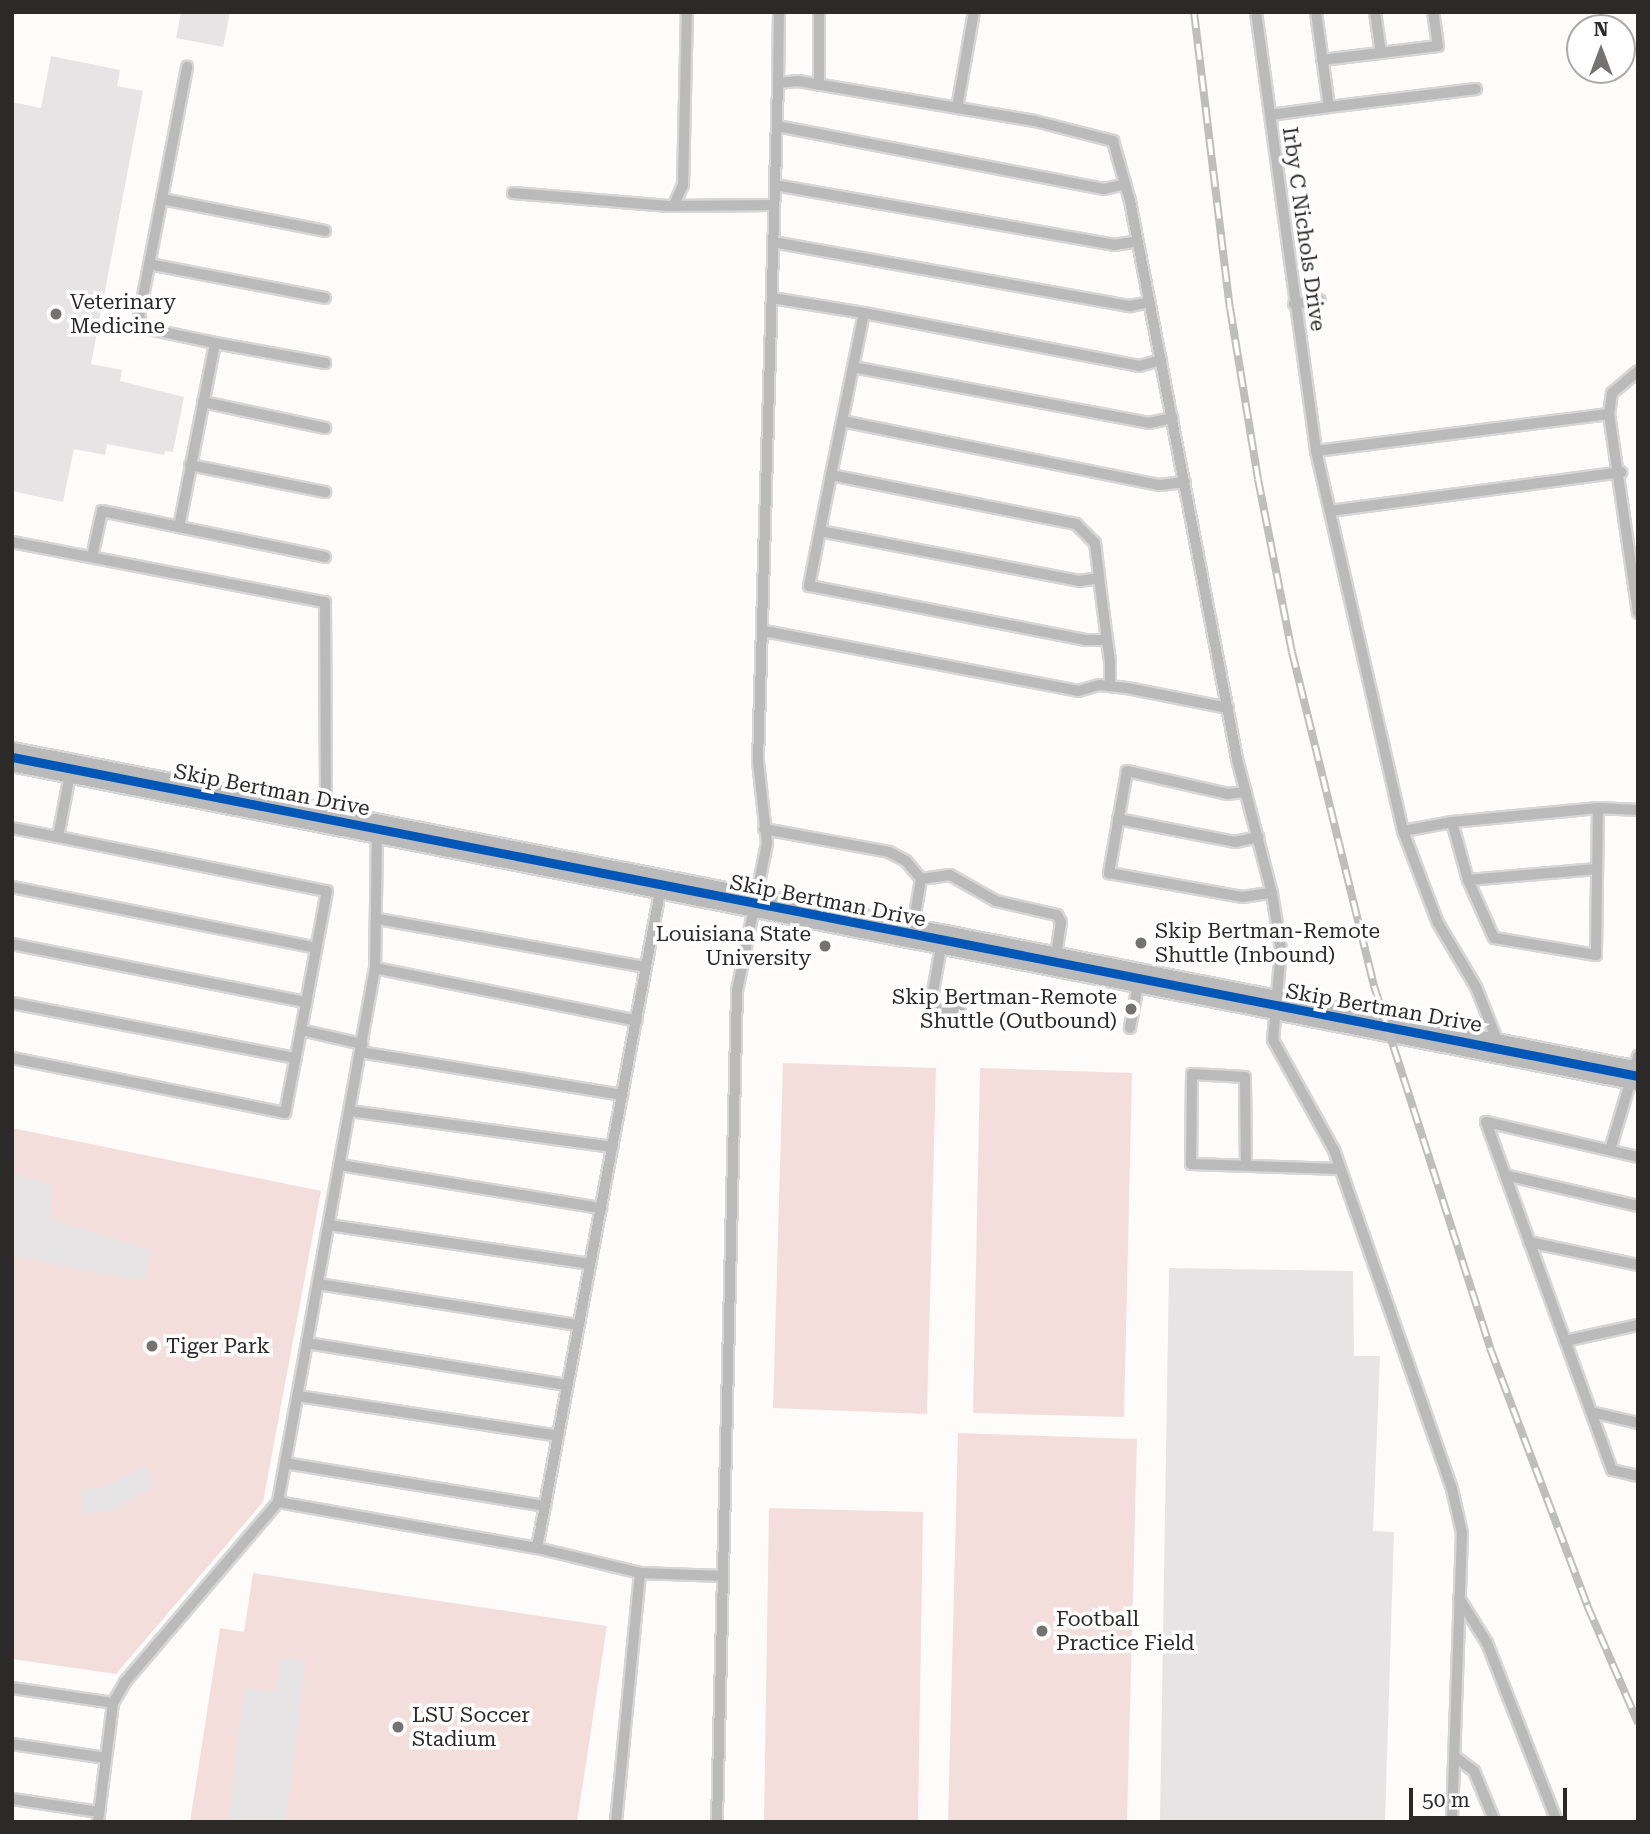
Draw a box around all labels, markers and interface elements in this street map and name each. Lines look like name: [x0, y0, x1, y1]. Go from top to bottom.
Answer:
north arrow: [1566, 14, 1636, 84]
text: N: [1594, 18, 1608, 41]
street label: Irby C Nichols Drive: [1277, 125, 1331, 333]
place label: Veterinary Medicine: [70, 289, 176, 339]
marker: Veterinary Medicine: [48, 306, 64, 322]
street label: Skip Bertman Drive: [172, 759, 372, 821]
street label: Skip Bertman Drive: [728, 870, 928, 932]
place label: Skip Bertman-Remote Shuttle (Inbound): [1155, 918, 1380, 968]
place label: Louisiana State University: [656, 921, 811, 971]
marker: Skip Bertman-Remote Shuttle (Inbound): [1133, 935, 1149, 951]
marker: Louisiana State University: [817, 938, 833, 954]
street label: Skip Bertman Drive: [1284, 978, 1484, 1038]
place label: Skip Bertman-Remote Shuttle (Outbound): [892, 984, 1117, 1034]
marker: Skip Bertman-Remote Shuttle (Outbound): [1123, 1001, 1139, 1017]
place label: Tiger Park: [166, 1333, 270, 1359]
marker: Tiger Park: [144, 1338, 160, 1354]
place label: Football Practice Field: [1056, 1606, 1195, 1656]
marker: Football Practice Field: [1034, 1623, 1050, 1639]
place label: LSU Soccer Stadium: [412, 1702, 530, 1752]
marker: LSU Soccer Stadium: [390, 1719, 406, 1735]
scale bar: [1412, 1774, 1570, 1818]
text: 50 m: [1422, 1788, 1470, 1812]

